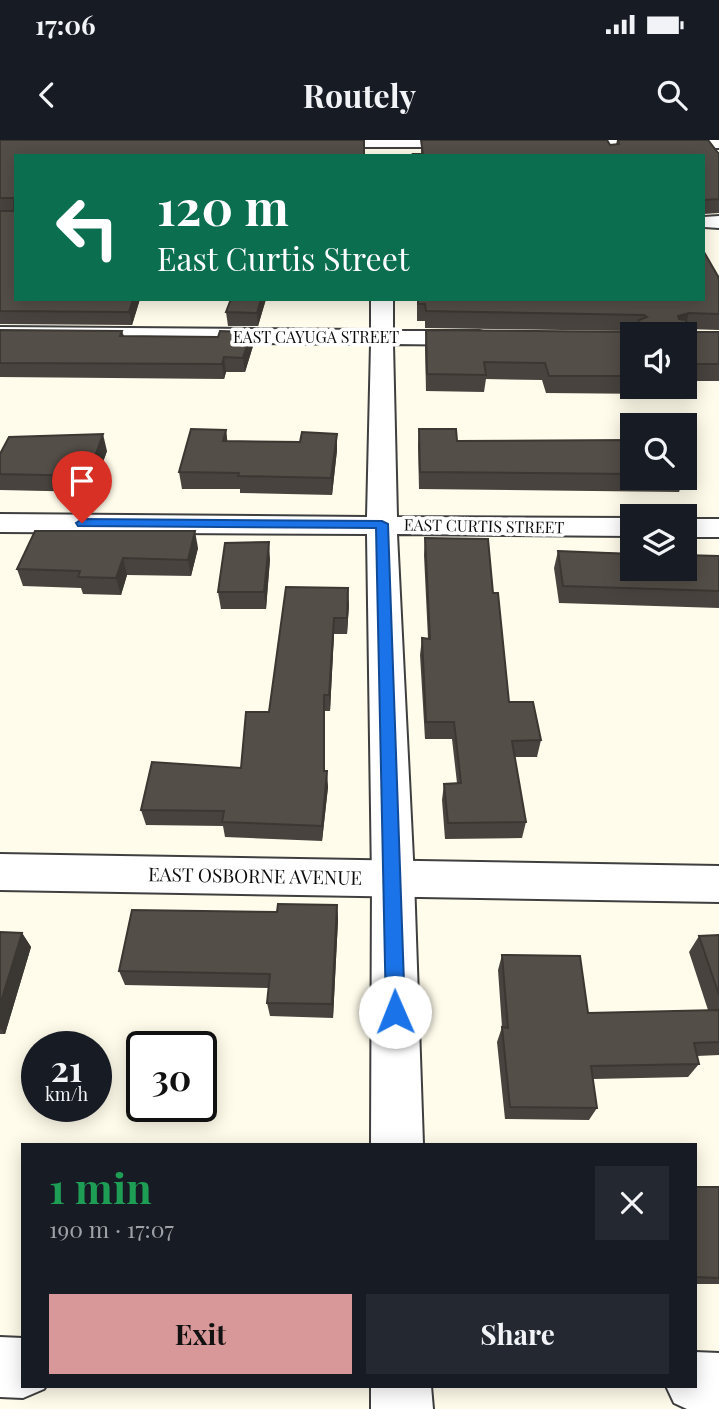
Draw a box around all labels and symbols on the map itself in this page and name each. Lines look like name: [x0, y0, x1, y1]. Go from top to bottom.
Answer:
street label: EAST CAYUGA STREET: [233, 326, 399, 347]
pin: [52, 451, 112, 523]
street label: EAST CURTIS STREET: [404, 514, 565, 537]
street label: EAST OSBORNE AVENUE: [148, 860, 362, 890]
position arrow: [358, 975, 432, 1049]
speed limit sign: 30: [126, 1031, 217, 1122]

